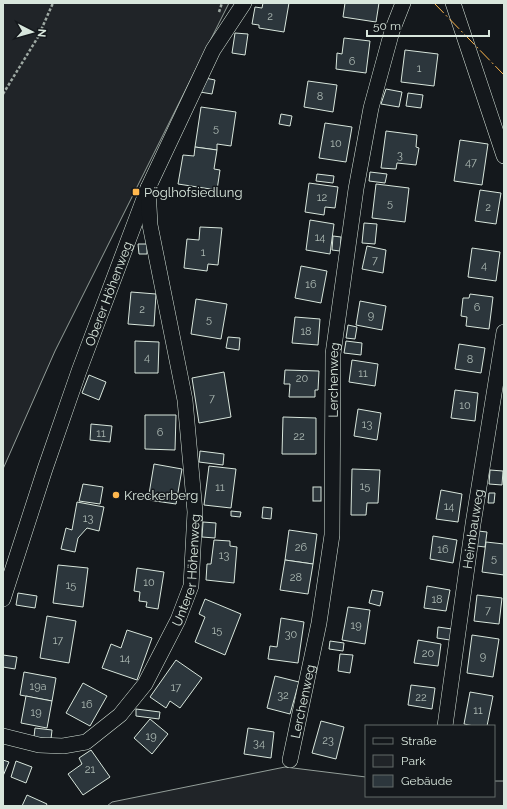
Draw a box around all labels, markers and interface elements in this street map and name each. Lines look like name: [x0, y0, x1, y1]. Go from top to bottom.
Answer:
house number: 2: [267, 10, 273, 23]
north arrow: [12, 12, 52, 52]
scale bar: [367, 12, 489, 38]
text: 50 m: [373, 19, 401, 33]
text: N: [35, 28, 48, 38]
house number: 6: [349, 55, 356, 68]
house number: 1: [417, 62, 422, 75]
house number: 8: [317, 90, 323, 103]
house number: 5: [213, 122, 219, 135]
house number: 10: [330, 137, 342, 150]
house number: 3: [397, 149, 403, 162]
house number: 47: [465, 156, 477, 169]
place label: Pöglhofsiedlung: [144, 185, 242, 200]
marker: Pöglhofsiedlung: [131, 187, 141, 197]
house number: 12: [317, 191, 327, 204]
house number: 5: [387, 197, 393, 210]
house number: 2: [485, 201, 491, 214]
house number: 14: [315, 231, 325, 244]
street label: Oberer Höhenweg: [82, 239, 135, 348]
house number: 1: [201, 246, 206, 259]
house number: 7: [372, 254, 378, 267]
house number: 4: [481, 259, 487, 272]
house number: 16: [305, 278, 317, 291]
house number: 6: [474, 301, 481, 314]
house number: 2: [139, 303, 145, 316]
house number: 9: [368, 309, 374, 322]
house number: 5: [206, 313, 212, 326]
house number: 18: [300, 325, 312, 338]
street label: Lerchenweg: [325, 341, 342, 418]
house number: 4: [144, 351, 150, 364]
house number: 8: [467, 353, 473, 366]
house number: 11: [358, 367, 368, 380]
house number: 20: [296, 372, 308, 385]
house number: 7: [209, 392, 215, 405]
house number: 10: [459, 399, 471, 412]
house number: 13: [362, 418, 372, 431]
house number: 6: [157, 426, 164, 439]
house number: 11: [96, 427, 106, 440]
house number: 22: [293, 430, 305, 443]
house number: 15: [360, 480, 370, 493]
house number: 11: [215, 481, 225, 494]
place label: Kreckerberg: [124, 488, 198, 503]
street label: Heimbauweg: [459, 488, 486, 570]
marker: Kreckerberg: [111, 490, 121, 500]
house number: 14: [444, 500, 454, 513]
house number: 13: [83, 512, 93, 525]
street label: Unterer Höhenweg: [169, 513, 202, 629]
house number: 26: [295, 541, 308, 554]
house number: 16: [437, 543, 449, 556]
house number: 13: [219, 549, 229, 562]
house number: 5: [491, 552, 497, 565]
house number: 28: [290, 571, 302, 584]
house number: 10: [143, 576, 155, 589]
house number: 15: [66, 579, 76, 592]
house number: 18: [431, 593, 443, 606]
house number: 7: [485, 604, 491, 617]
house number: 19: [350, 619, 362, 632]
house number: 15: [212, 624, 222, 637]
house number: 30: [285, 628, 298, 641]
house number: 17: [53, 634, 63, 647]
house number: 20: [422, 647, 434, 660]
house number: 9: [480, 650, 486, 663]
house number: 14: [120, 652, 130, 665]
street label: Lerchenweg: [287, 663, 318, 740]
house number: 19a: [29, 680, 47, 693]
house number: 17: [171, 681, 181, 694]
house number: 32: [277, 689, 289, 702]
house number: 22: [415, 691, 427, 704]
house number: 16: [81, 698, 93, 711]
house number: 11: [473, 704, 483, 717]
house number: 19: [30, 706, 42, 719]
legend: [365, 725, 495, 797]
house number: 19: [145, 730, 157, 743]
house number: 23: [322, 734, 334, 747]
text: Straße: [401, 734, 437, 748]
house number: 34: [253, 737, 265, 750]
text: Park: [401, 754, 426, 768]
house number: 21: [85, 763, 96, 776]
text: Gebäude: [401, 774, 452, 788]

